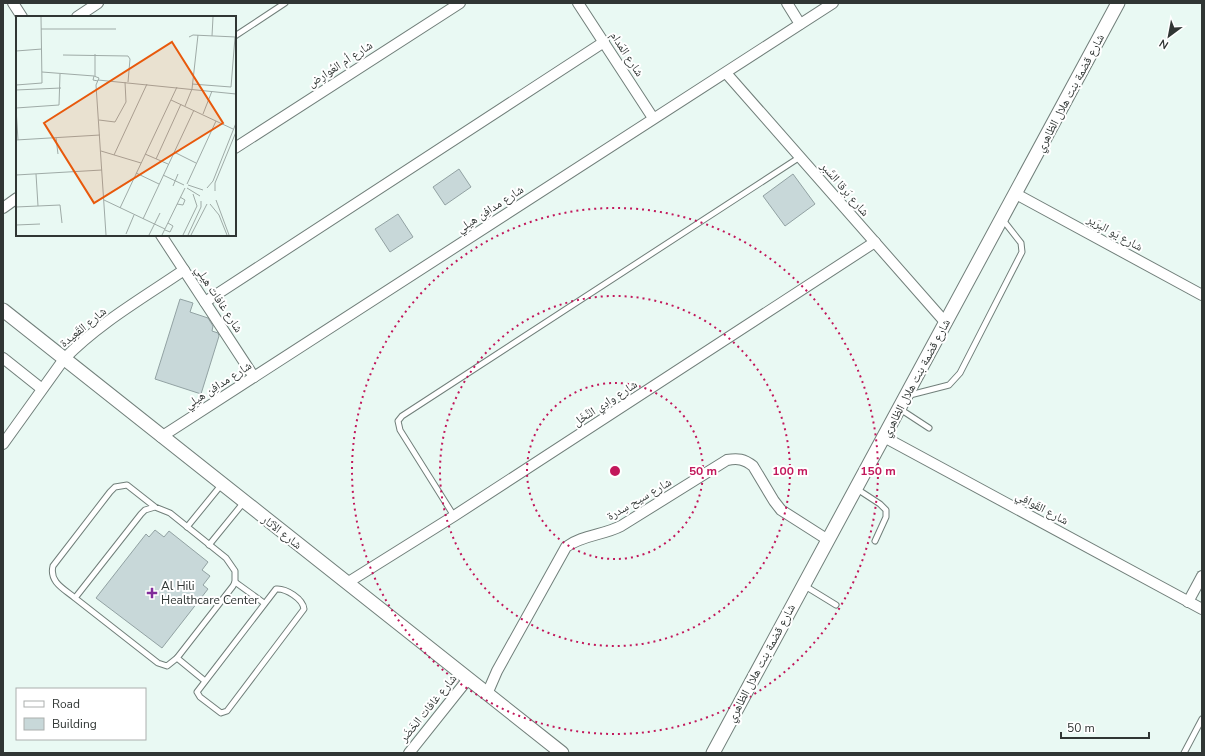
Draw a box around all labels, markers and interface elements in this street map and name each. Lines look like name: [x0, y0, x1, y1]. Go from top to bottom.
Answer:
inset map: [16, 16, 236, 236]
north arrow: [1149, 16, 1189, 56]
street label: شارع المَدام: [606, 28, 648, 80]
street label: شارع قضمة بنت هلال الظاهري: [1032, 31, 1110, 156]
text: N: [1156, 36, 1171, 53]
street label: شارع أم العُوارِض: [304, 37, 376, 91]
street label: شارع بَرقا السَّبر: [816, 158, 873, 220]
street label: شارع مدافِن هيلي: [453, 181, 528, 238]
street label: شارع يَو البِرَير: [1083, 211, 1146, 255]
street label: شارع غافات هيلي: [190, 262, 247, 337]
street label: شارع القَعِيدة: [56, 303, 110, 351]
street label: شارع قضمة بنت هلال الظاهري: [878, 316, 956, 441]
street label: شارع مدافِن هيلي: [181, 357, 256, 414]
street label: شارع وادِي النَّخَل: [570, 376, 642, 432]
text: 50 m: [689, 463, 717, 479]
text: 100 m: [772, 463, 808, 479]
text: 150 m: [860, 463, 896, 479]
centre of rings: [608, 464, 622, 478]
street label: شارع سيح سِدرة: [604, 474, 674, 524]
street label: شارع القَوافِي: [1012, 487, 1071, 530]
street label: شارع الآثار: [258, 511, 305, 553]
place label: Al Hili Healthcare Center: [161, 578, 259, 608]
marker: Al Hili Healthcare Center: [146, 587, 158, 599]
street label: شارع قضمة بنت هلال الظاهري: [723, 601, 801, 726]
street label: شارع غافات الخَضَر: [395, 671, 460, 746]
legend: [16, 688, 146, 740]
text: Road: [52, 696, 80, 712]
scale bar: [1061, 714, 1149, 740]
text: Building: [52, 716, 97, 732]
text: 50 m: [1067, 720, 1095, 736]

